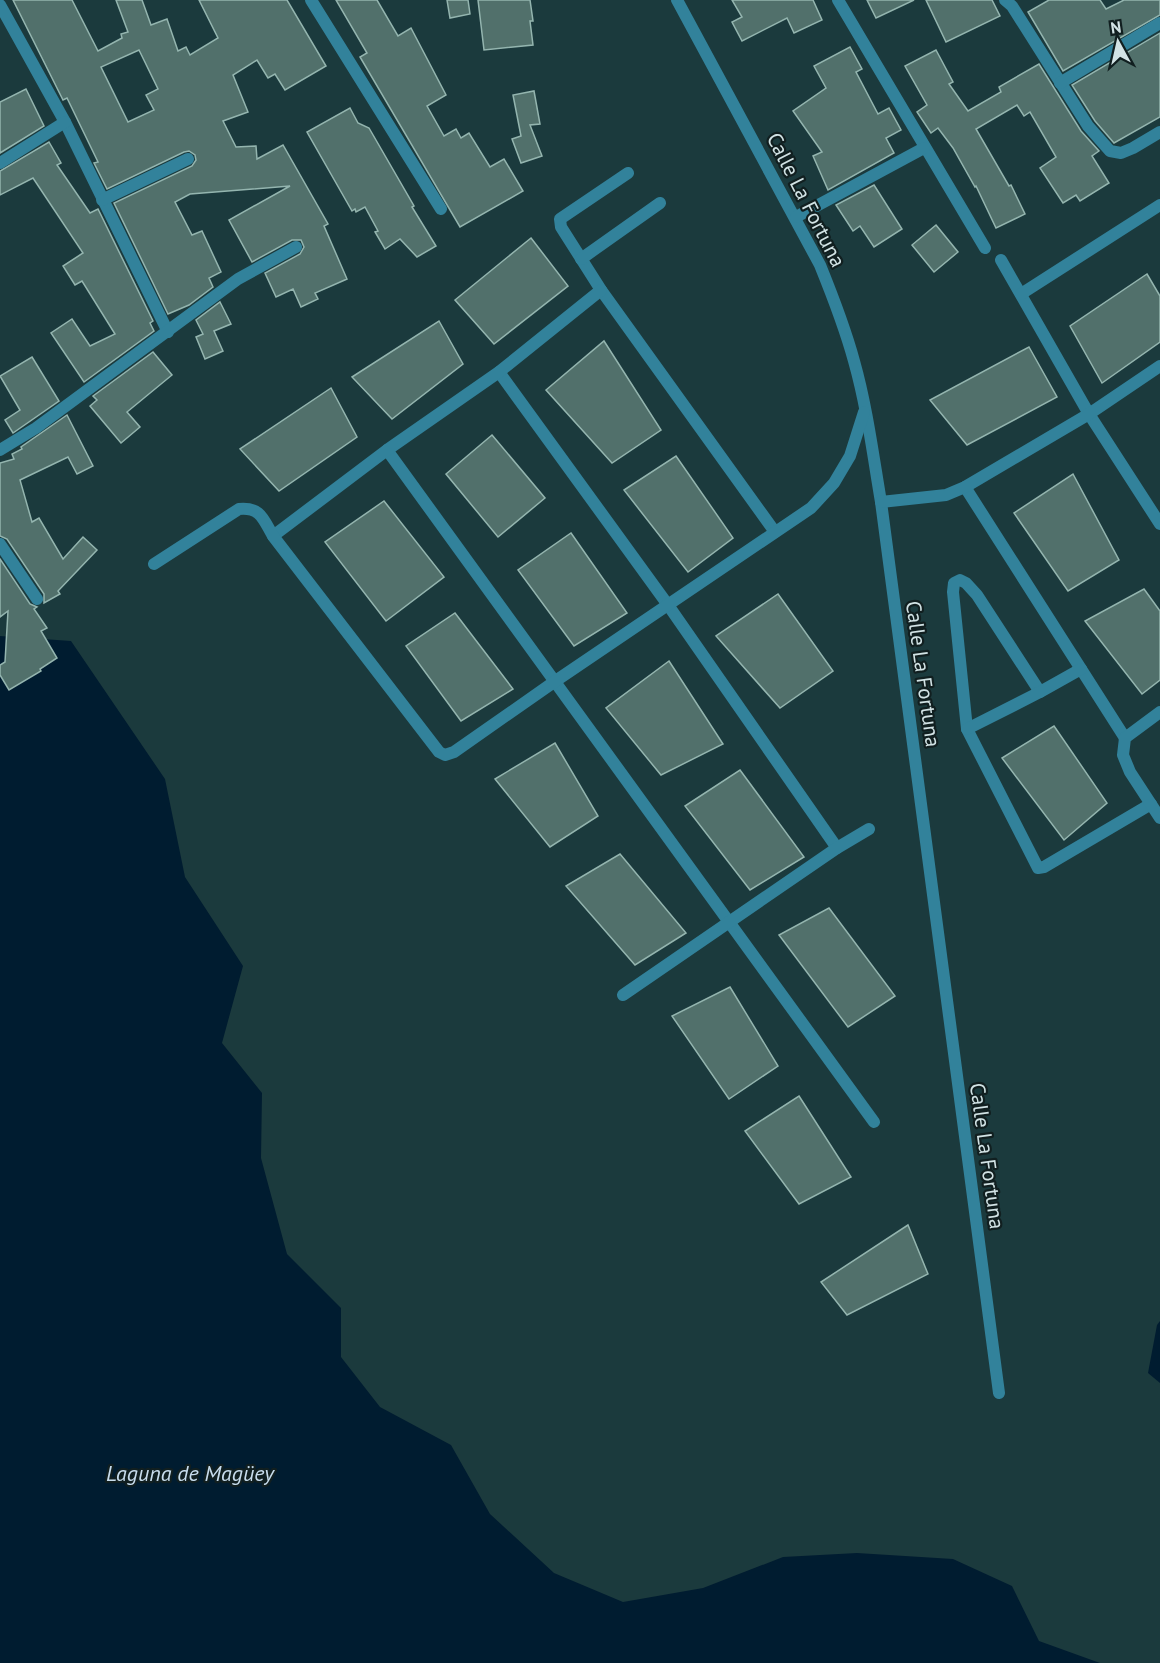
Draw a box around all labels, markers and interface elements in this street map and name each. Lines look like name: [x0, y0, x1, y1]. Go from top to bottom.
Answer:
north arrow: [1088, 12, 1148, 72]
text: N: [1109, 17, 1123, 38]
street label: Calle La Fortuna: [761, 128, 852, 272]
street label: Calle La Fortuna: [900, 599, 947, 749]
street label: Calle La Fortuna: [964, 1081, 1011, 1231]
water label: Laguna de Magüey: [106, 1459, 275, 1487]

